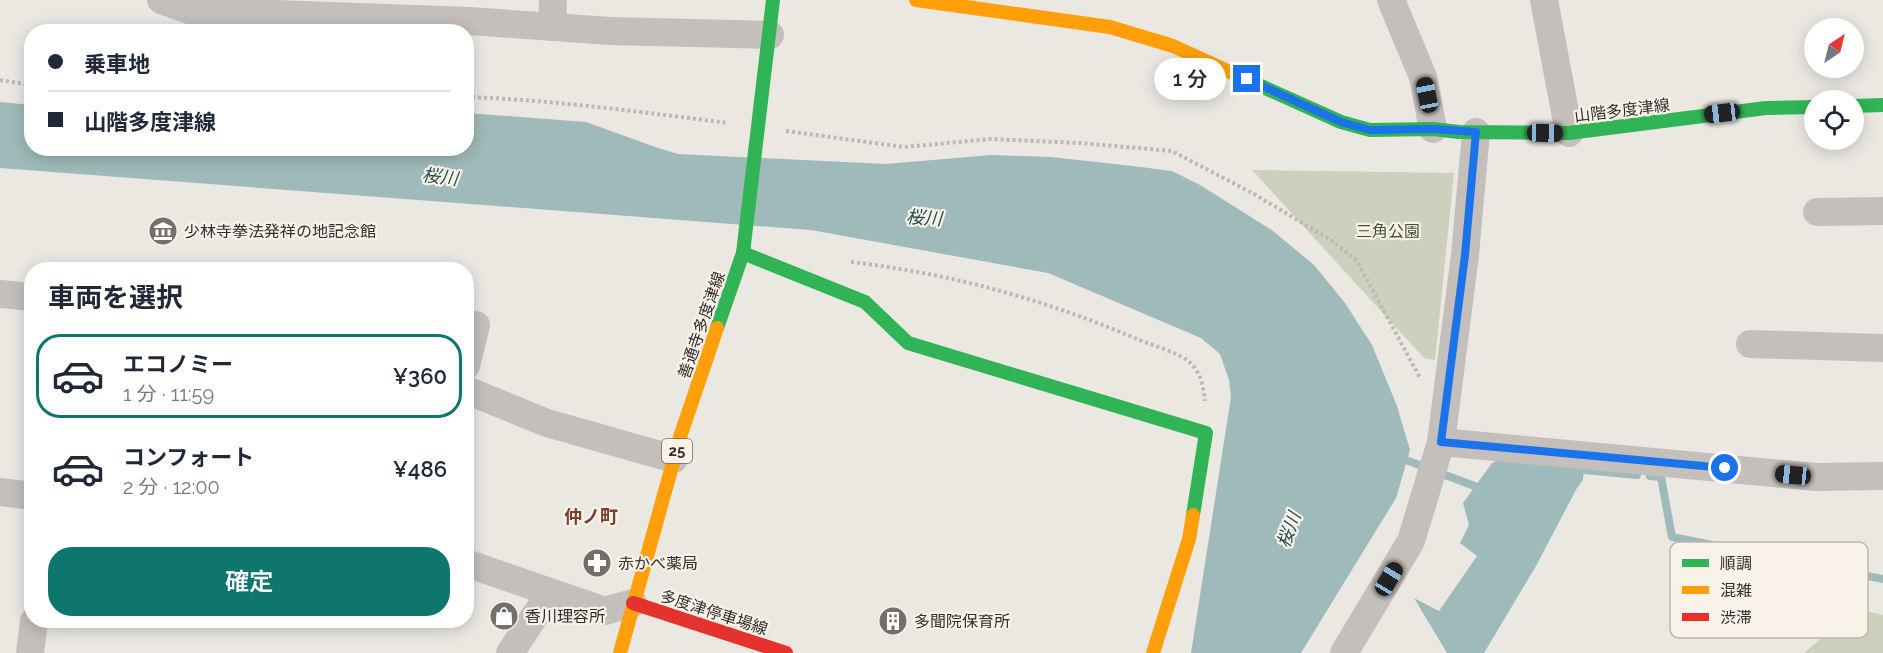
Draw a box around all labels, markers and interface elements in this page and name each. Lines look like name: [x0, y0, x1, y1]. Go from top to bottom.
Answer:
north arrow: [1804, 18, 1864, 78]
map controls: [1804, 18, 1864, 150]
text: 乗車地: [84, 51, 150, 77]
callout: 1 分: [1154, 58, 1226, 100]
route end: [1233, 65, 1260, 92]
text: 1 分: [1173, 67, 1207, 91]
car: [1415, 76, 1439, 114]
button: locate: [1804, 90, 1864, 150]
street label: 山階多度津線: [1573, 95, 1671, 126]
car: [1703, 102, 1741, 124]
text: 山階多度津線: [84, 109, 216, 135]
car: [1527, 124, 1563, 142]
water label: 桜川: [421, 164, 461, 189]
water label: 桜川: [905, 206, 945, 229]
museum icon: 少林寺拳法発祥の地記念館: [147, 215, 179, 247]
place label: 少林寺拳法発祥の地記念館: [184, 222, 376, 241]
park label: 三角公園: [1356, 222, 1420, 241]
street label: 善通寺多度津線: [674, 269, 729, 381]
text: 車両を選択: [48, 282, 183, 313]
icon: car: [51, 349, 105, 403]
text: エコノミー: [123, 351, 233, 377]
text: ¥360: [393, 363, 447, 389]
text: 1 分 · 11:59: [123, 382, 214, 406]
road number: 25: [662, 439, 692, 463]
icon: car: [51, 442, 105, 496]
text: コンフォート: [123, 444, 254, 470]
route start: [1711, 454, 1738, 481]
text: ¥486: [393, 456, 447, 482]
car: [1774, 464, 1812, 486]
text: 2 分 · 12:00: [123, 475, 220, 499]
district label: 仲ノ町: [564, 506, 618, 527]
water label: 桜川: [1273, 507, 1305, 550]
legend: [1670, 542, 1868, 638]
button: 確定: [48, 547, 450, 616]
pharmacy icon: 赤かべ薬局: [581, 547, 613, 579]
place label: 赤かべ薬局: [618, 554, 698, 573]
text: 順調: [1720, 554, 1752, 573]
car: [1372, 559, 1406, 599]
text: 混雑: [1720, 581, 1752, 600]
street label: 多度津停車場線: [658, 586, 770, 639]
shop icon: 香川理容所: [488, 600, 520, 632]
building icon: 多聞院保育所: [877, 605, 909, 637]
place label: 香川理容所: [525, 607, 605, 626]
text: 渋滞: [1720, 608, 1752, 627]
place label: 多聞院保育所: [914, 612, 1010, 631]

